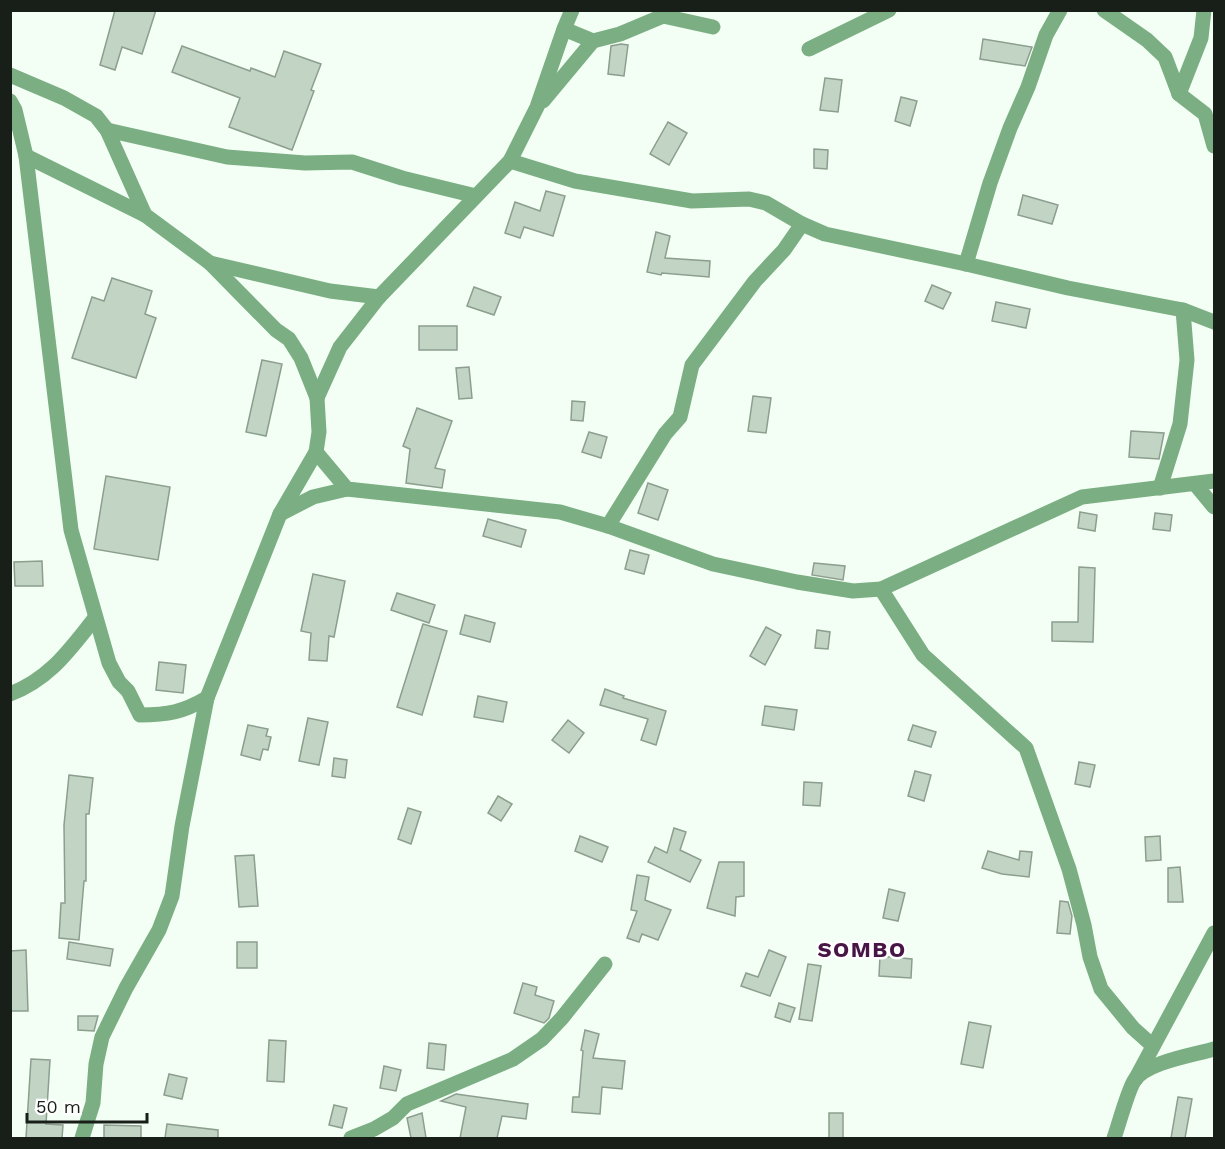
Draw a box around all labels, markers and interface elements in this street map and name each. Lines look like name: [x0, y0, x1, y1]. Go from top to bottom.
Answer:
district label: SOMBO: [817, 937, 907, 962]
scale bar: [27, 1086, 147, 1124]
text: 50 m: [36, 1096, 81, 1117]

